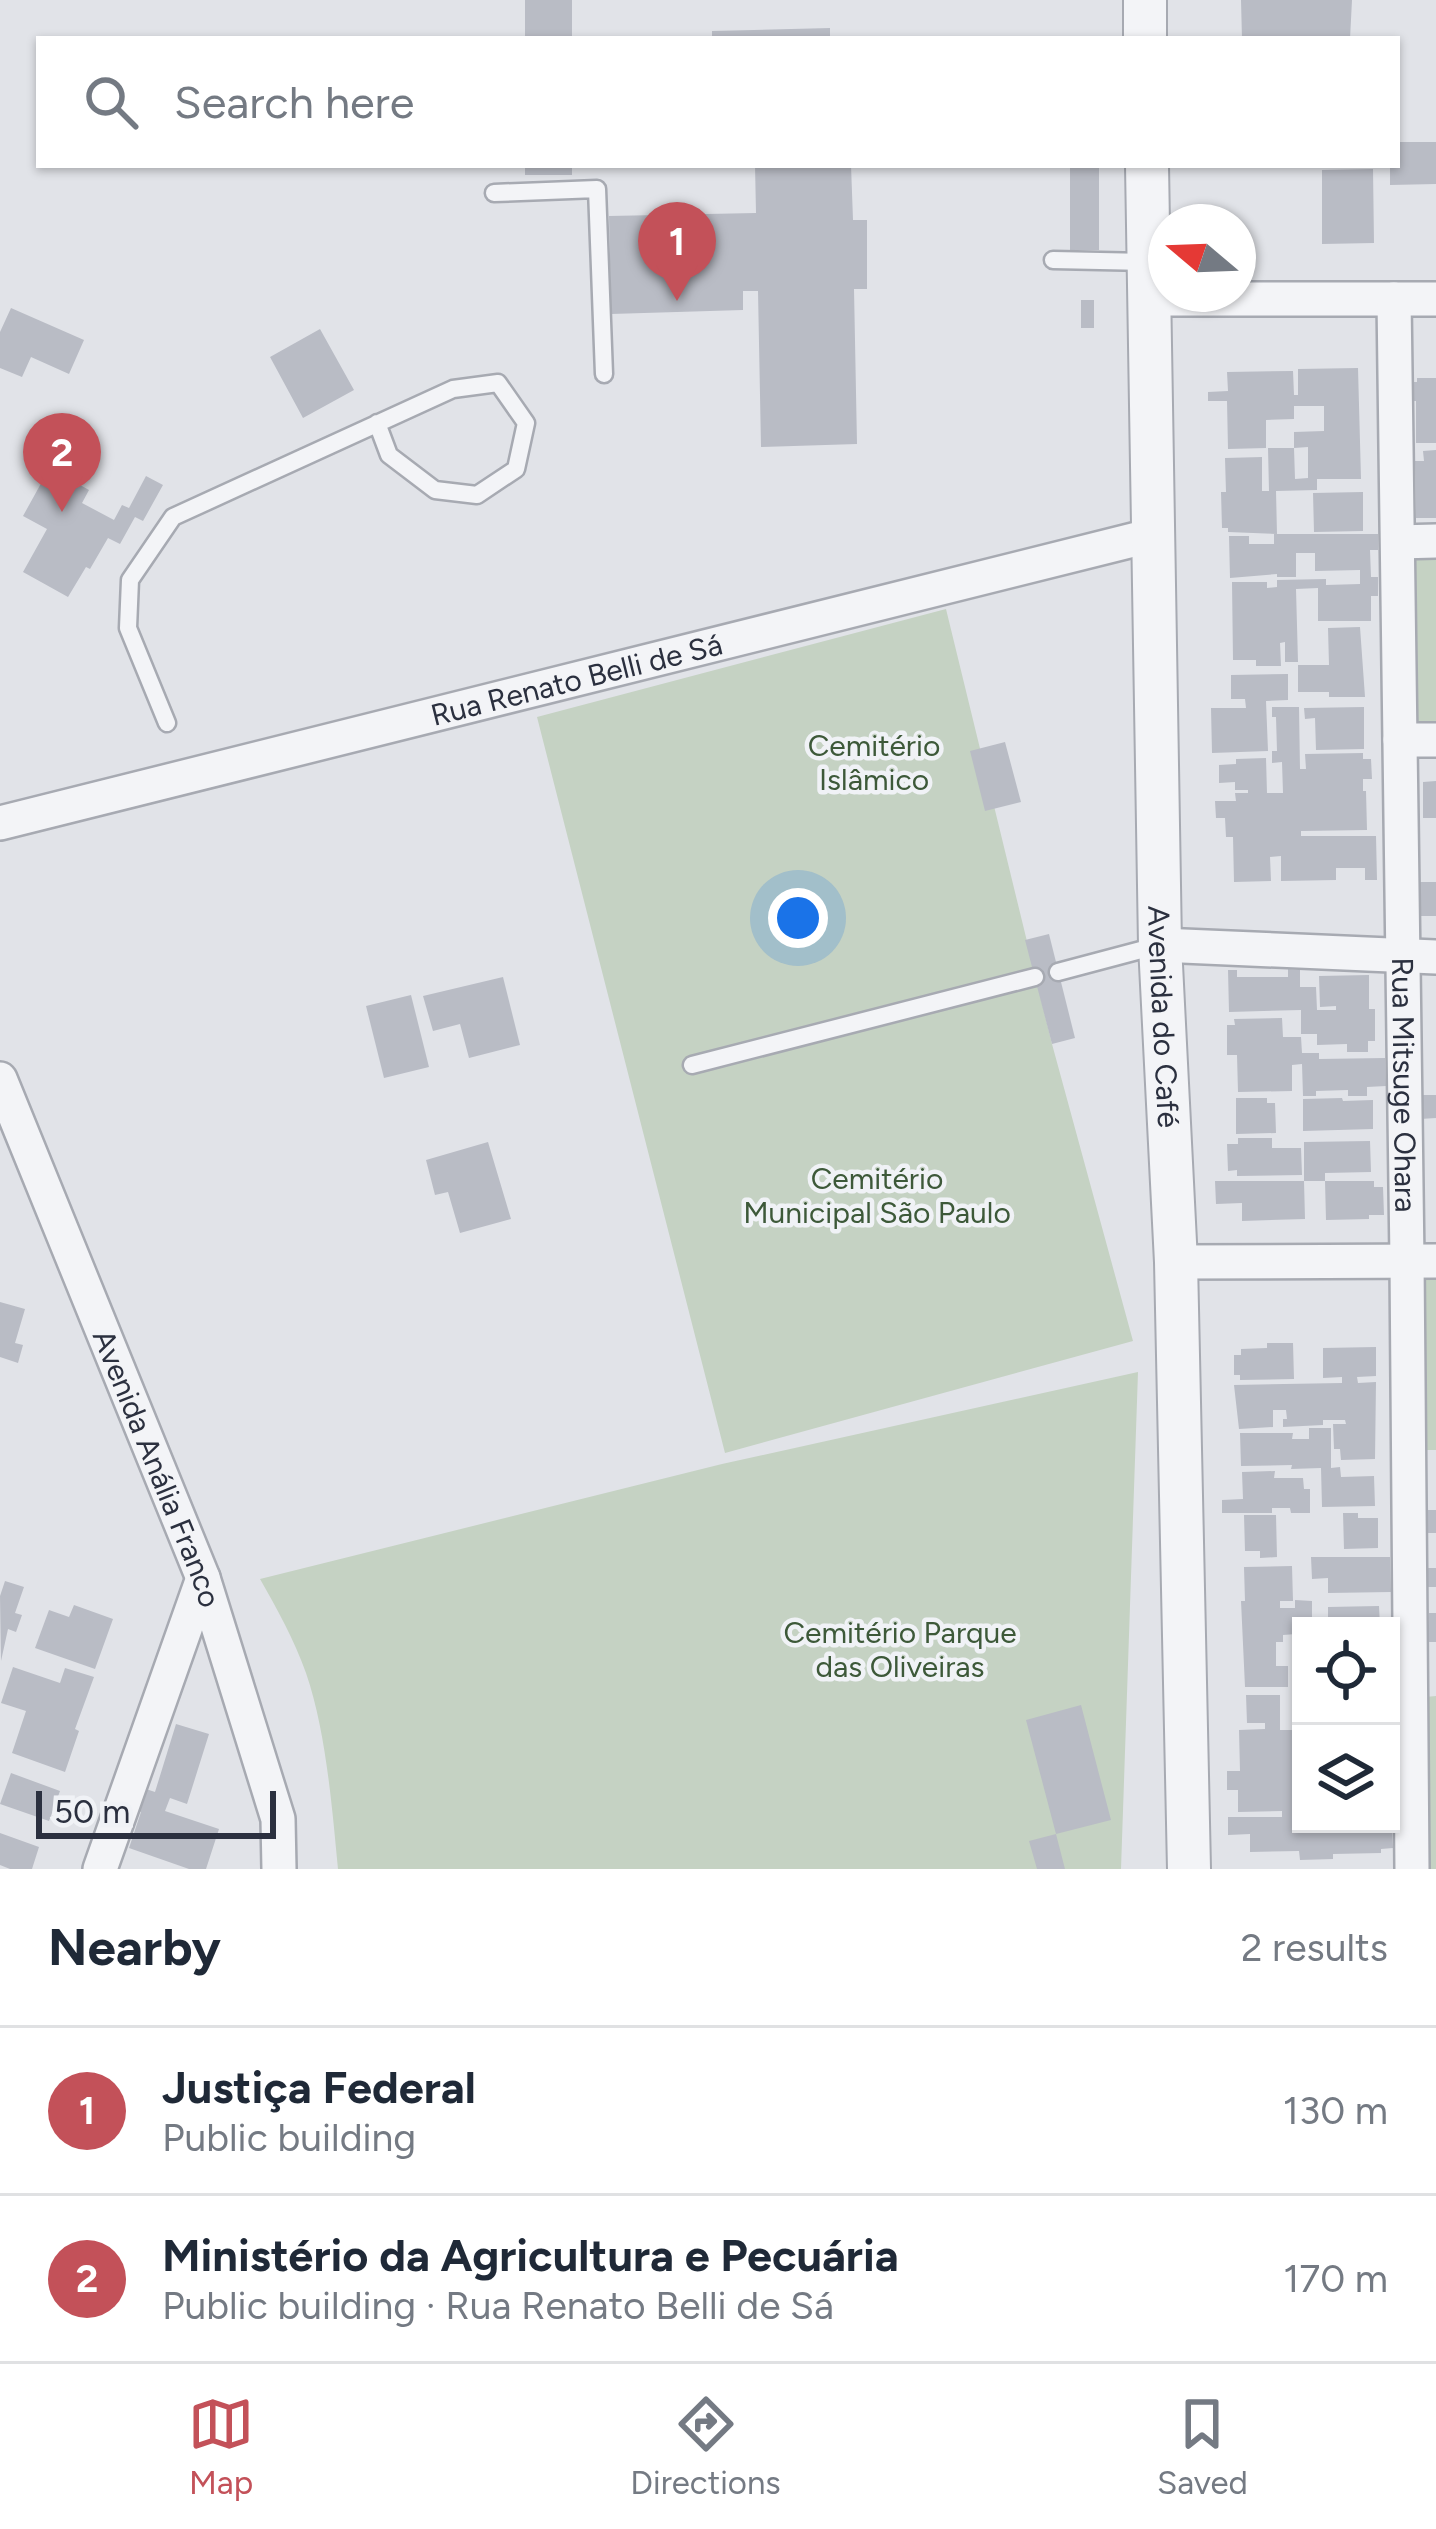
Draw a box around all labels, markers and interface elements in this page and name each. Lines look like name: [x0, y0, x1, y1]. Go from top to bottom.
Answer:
search box: [36, 36, 1400, 168]
icon: search: [78, 69, 144, 135]
text: Search here: [174, 75, 414, 129]
pin: 1: [638, 202, 716, 301]
north arrow: [1148, 204, 1256, 312]
pin: 2: [23, 413, 101, 512]
street label: Rua Renato Belli de Sá: [427, 625, 726, 733]
park label: Cemitério Islâmico: [808, 727, 940, 798]
your location: [768, 888, 828, 948]
street label: Avenida do Café: [1141, 905, 1188, 1129]
street label: Rua Mitsuge Ohara: [1384, 957, 1425, 1213]
park label: Cemitério Municipal São Paulo: [743, 1160, 1011, 1231]
street label: Avenida Anália Franco: [85, 1324, 229, 1612]
park label: Cemitério Parque das Oliveiras: [783, 1614, 1017, 1685]
map controls: [1292, 1617, 1400, 1833]
button: locate: [1292, 1617, 1400, 1725]
button: layers: [1292, 1725, 1400, 1833]
scale bar: [36, 1785, 276, 1838]
text: 50 m: [54, 1792, 130, 1831]
text: Nearby: [48, 1917, 221, 1978]
text: 2 results: [1241, 1924, 1388, 1971]
text: Justiça Federal: [162, 2060, 476, 2114]
text: 1: [79, 2087, 95, 2134]
text: 130 m: [1283, 2087, 1388, 2134]
text: Public building: [162, 2114, 416, 2161]
text: Ministério da Agricultura e Pecuária: [162, 2228, 899, 2282]
text: 2: [76, 2255, 98, 2302]
text: 170 m: [1283, 2255, 1388, 2302]
text: Public building · Rua Renato Belli de Sá: [162, 2282, 834, 2329]
tab: Map: [188, 2391, 254, 2502]
tab: Directions: [630, 2391, 781, 2502]
tab: Saved: [1157, 2391, 1248, 2502]

